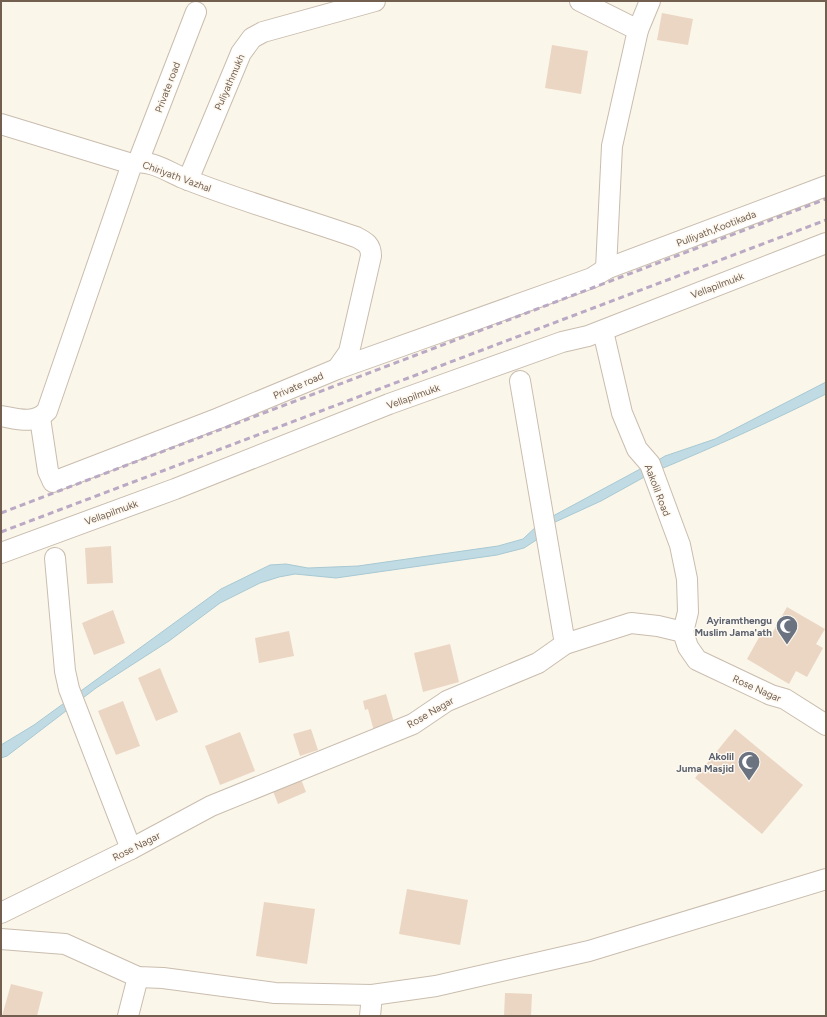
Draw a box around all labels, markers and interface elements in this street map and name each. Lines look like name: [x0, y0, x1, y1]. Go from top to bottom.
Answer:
street label: Puliyathmukh: [211, 52, 248, 112]
street label: Private road: [152, 60, 183, 114]
street label: Chiriyath Vazhal: [141, 158, 213, 195]
street label: Pulliyath,Kootikada: [674, 207, 758, 250]
street label: Vellapilmukk: [689, 269, 746, 302]
street label: Private road: [271, 369, 325, 402]
street label: Vellapilmukk: [385, 381, 442, 412]
street label: Aakolil Road: [642, 462, 673, 518]
street label: Vellapilmukk: [83, 497, 140, 528]
mosque icon: Ayiramthengu Muslim Jama'ath: [774, 613, 800, 646]
place label: Ayiramthengu Muslim Jama'ath: [695, 614, 772, 639]
street label: Rose Nagar: [730, 672, 784, 705]
street label: Rose Nagar: [405, 694, 456, 731]
mosque icon: Akolil Juma Masjid: [736, 749, 762, 782]
place label: Akolil Juma Masjid: [676, 750, 734, 775]
street label: Rose Nagar: [110, 829, 163, 864]

